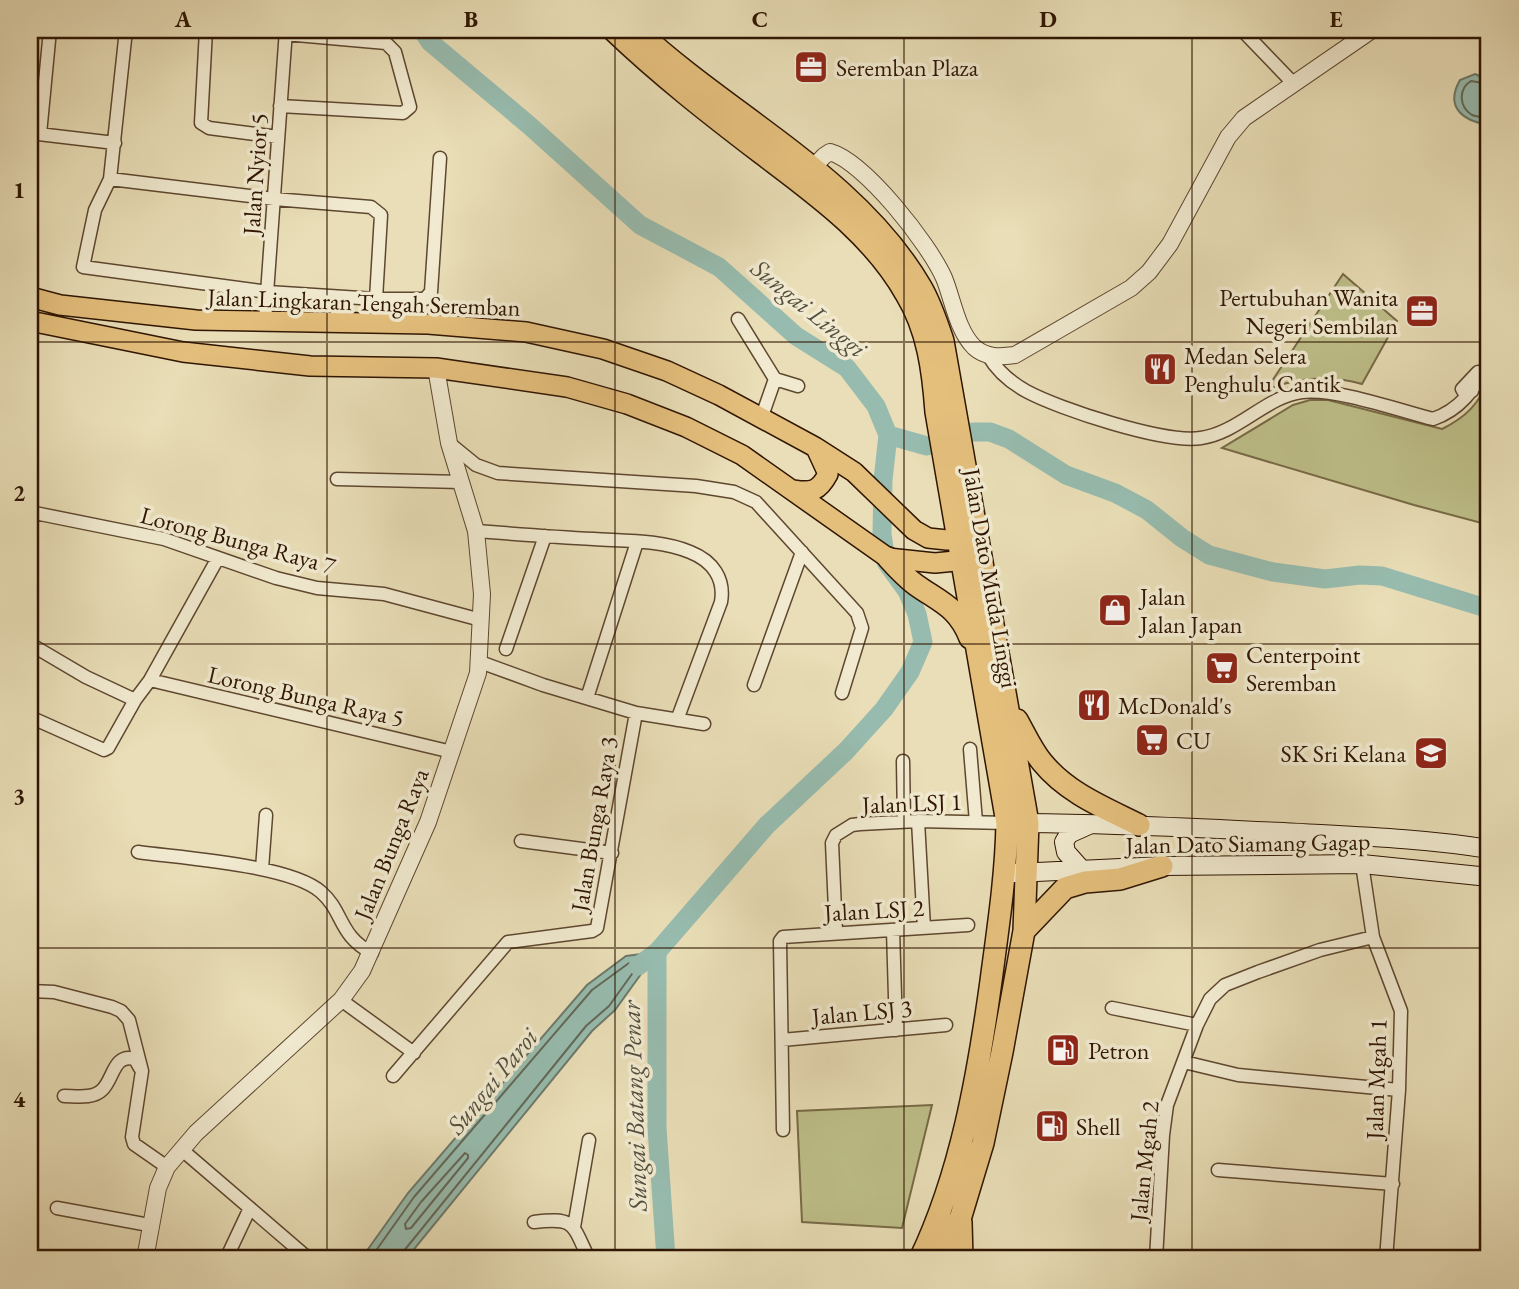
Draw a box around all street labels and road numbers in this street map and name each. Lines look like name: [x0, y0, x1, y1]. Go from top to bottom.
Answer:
street label: Jalan Nyior 5: [235, 112, 275, 238]
street label: Jalan Lingkaran Tengah Seremban: [205, 281, 521, 323]
street label: Jalan Dato Muda Linggi: [956, 464, 1026, 690]
street label: Lorong Bunga Raya 7: [137, 499, 339, 581]
street label: Lorong Bunga Raya 5: [205, 658, 407, 734]
street label: Jalan Bunga Raya 3: [563, 734, 625, 916]
street label: Jalan Bunga Raya: [346, 763, 436, 926]
street label: Jalan LSJ 1: [859, 786, 963, 820]
street label: Jalan Dato Siamang Gagap: [1123, 825, 1371, 861]
street label: Jalan LSJ 2: [821, 892, 925, 928]
street label: Jalan LSJ 3: [809, 992, 913, 1032]
street label: Jalan Mgah 1: [1358, 1018, 1394, 1142]
street label: Jalan Mgah 2: [1122, 1099, 1166, 1225]

